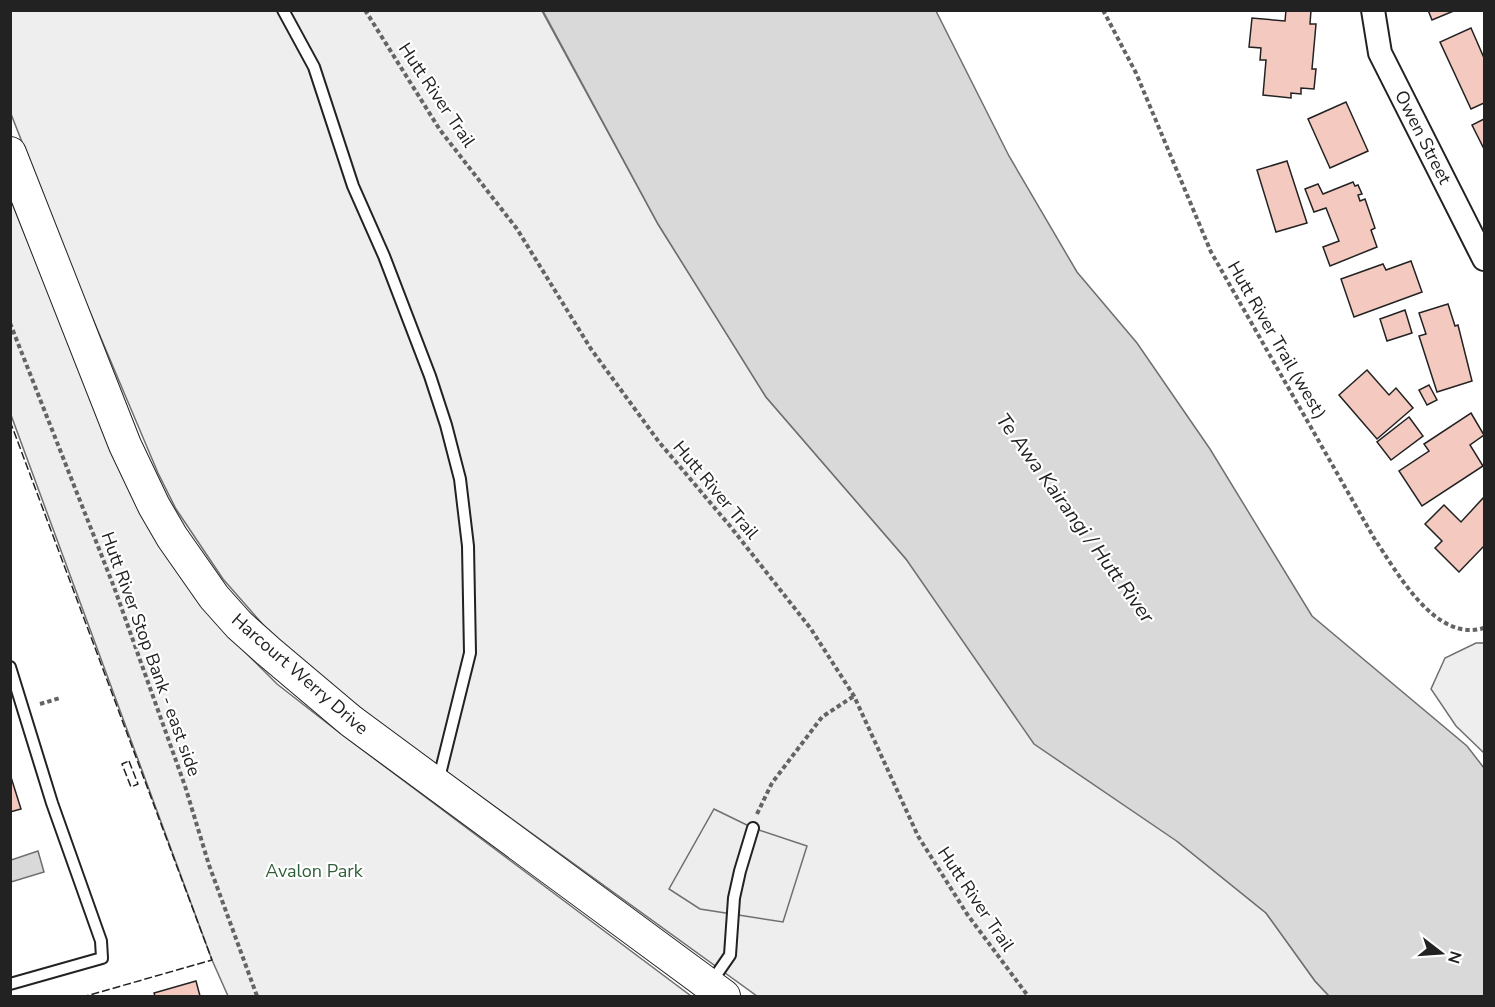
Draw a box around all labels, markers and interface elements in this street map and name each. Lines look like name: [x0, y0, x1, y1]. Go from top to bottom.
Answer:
street label: Hutt River Trail: [393, 38, 481, 153]
street label: Owen Street: [1389, 86, 1457, 189]
street label: Hutt River Trail (west): [1222, 257, 1332, 423]
water label: Te Awa Kairangi / Hutt River: [990, 408, 1161, 629]
street label: Hutt River Trail: [668, 436, 765, 545]
street label: Hutt River Stop Bank - east side: [96, 528, 206, 780]
street label: Harcourt Werry Drive: [226, 608, 374, 740]
street label: Hutt River Trail: [932, 842, 1020, 957]
park label: Avalon Park: [265, 859, 364, 883]
north arrow: [1411, 923, 1471, 983]
text: N: [1442, 948, 1467, 966]

